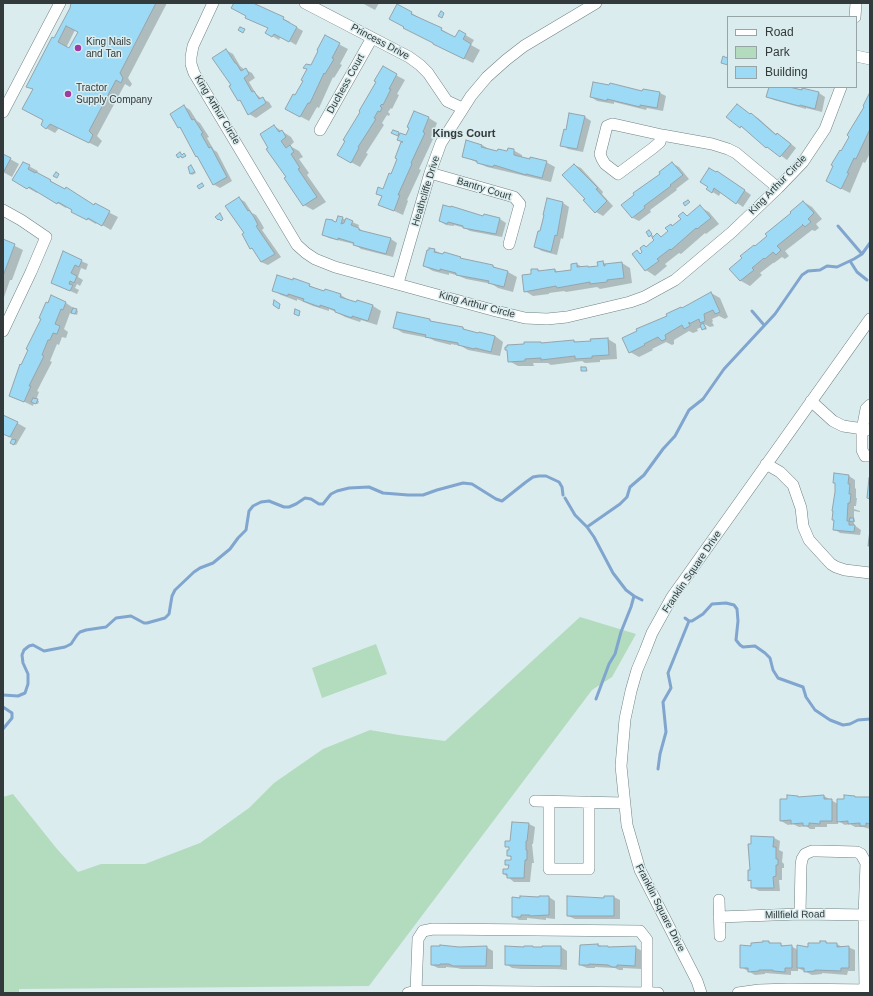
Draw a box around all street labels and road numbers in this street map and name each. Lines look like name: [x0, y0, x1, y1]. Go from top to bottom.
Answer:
street label: Princess Drive: [349, 22, 411, 62]
street label: Duchess Court: [325, 52, 367, 116]
street label: King Arthur Circle: [192, 73, 242, 147]
street label: King Arthur Circle: [746, 153, 810, 217]
street label: Heathcliffe Drive: [410, 154, 442, 228]
street label: Bantry Court: [455, 175, 513, 203]
street label: King Arthur Circle: [438, 289, 516, 321]
street label: Franklin Square Drive: [660, 529, 724, 615]
street label: Franklin Square Drive: [633, 862, 687, 954]
street label: Millfield Road: [765, 908, 825, 922]

